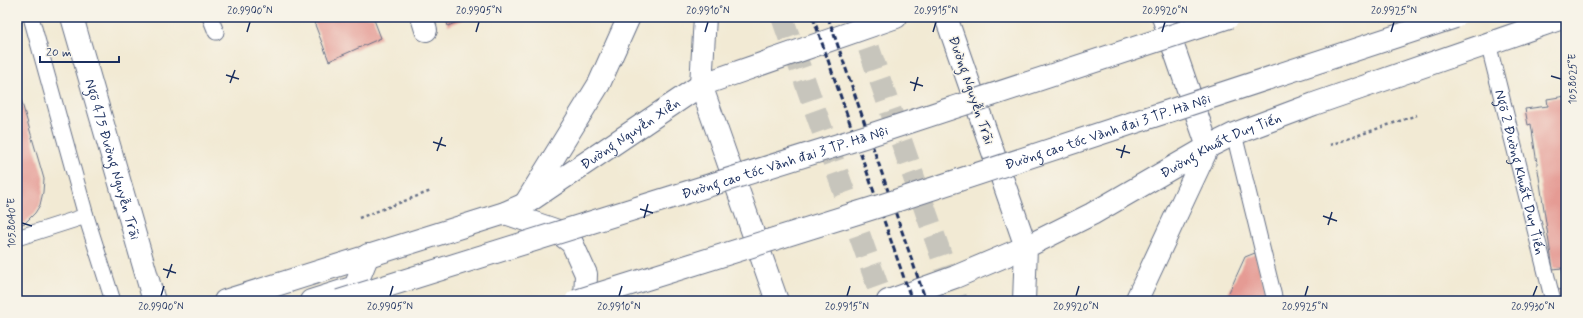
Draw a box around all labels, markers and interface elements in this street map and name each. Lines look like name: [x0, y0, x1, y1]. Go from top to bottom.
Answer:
text: 20.9900°N: [227, 4, 273, 18]
text: 20.9905°N: [456, 4, 502, 18]
text: 20.9910°N: [686, 4, 730, 18]
text: 20.9915°N: [914, 4, 958, 18]
text: 20.9920°N: [1142, 4, 1188, 18]
text: 20.9925°N: [1371, 4, 1417, 18]
street label: Đường Nguyễn Trãi: [942, 34, 998, 148]
scale bar: [40, 38, 119, 64]
text: 20 m: [46, 45, 72, 61]
text: 105.8025°E: [1566, 54, 1580, 104]
street label: Ngõ 475 Đường Nguyễn Trãi: [80, 77, 144, 242]
street label: Ngõ 2 Đường Khuất Duy Tiến: [1490, 88, 1549, 257]
street label: Đường cao tốc Vành đai 3 TP. Hà Nội: [1003, 90, 1213, 174]
street label: Đường Nguyễn Xiển: [577, 94, 684, 174]
street label: Đường Khuất Duy Tiến: [1157, 109, 1284, 183]
street label: Đường cao tốc Vành đai 3 TP. Hà Nội: [680, 122, 891, 203]
text: 105.8040°E: [5, 198, 19, 248]
text: 20.9900°N: [138, 300, 184, 314]
text: 20.9905°N: [367, 300, 413, 314]
text: 20.9910°N: [597, 300, 641, 314]
text: 20.9915°N: [825, 300, 869, 314]
text: 20.9920°N: [1053, 300, 1099, 314]
text: 20.9925°N: [1282, 300, 1328, 314]
text: 20.9930°N: [1511, 300, 1555, 314]

